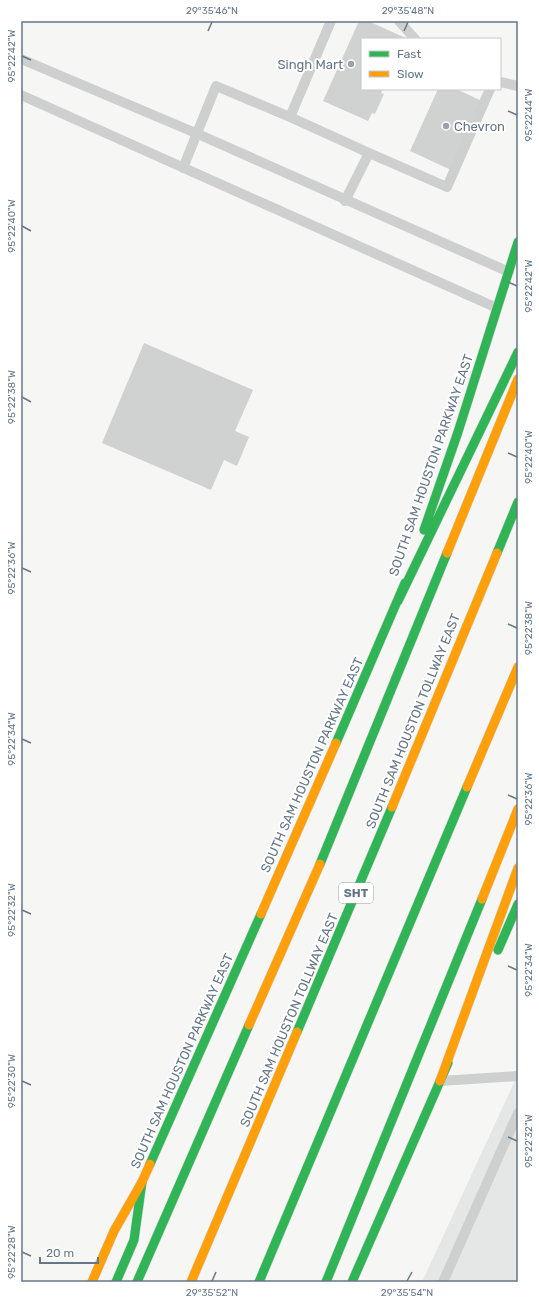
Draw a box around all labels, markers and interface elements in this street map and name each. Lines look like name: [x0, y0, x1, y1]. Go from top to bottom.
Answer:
text: 29°35'46"N: [186, 5, 238, 17]
text: 29°35'48"N: [382, 5, 434, 17]
text: 95°22'42"W: [6, 30, 18, 82]
legend: [361, 38, 501, 90]
text: Fast: [397, 47, 421, 61]
place label: Singh Mart: [278, 57, 343, 73]
marker: Singh Mart: [346, 59, 356, 69]
text: Slow: [397, 67, 424, 81]
text: 95°22'44"W: [523, 88, 535, 142]
place label: Chevron: [454, 119, 505, 134]
marker: Chevron: [441, 121, 451, 131]
text: 95°22'40"W: [6, 199, 18, 253]
text: 95°22'42"W: [523, 260, 535, 312]
street label: SOUTH SAM HOUSTON PARKWAY EAST: [386, 352, 476, 578]
text: 95°22'38"W: [6, 370, 18, 424]
text: 95°22'40"W: [523, 430, 535, 484]
text: 95°22'36"W: [6, 541, 18, 595]
text: 95°22'38"W: [523, 601, 535, 655]
street label: SOUTH SAM HOUSTON TOLLWAY EAST: [363, 611, 463, 831]
street label: SOUTH SAM HOUSTON PARKWAY EAST: [258, 655, 367, 875]
text: 95°22'34"W: [6, 712, 18, 766]
text: 95°22'36"W: [523, 772, 535, 826]
text: 95°22'32"W: [6, 883, 18, 937]
road number: SHT: [339, 883, 373, 903]
street label: SOUTH SAM HOUSTON TOLLWAY EAST: [237, 911, 341, 1129]
text: 95°22'34"W: [523, 943, 535, 997]
street label: SOUTH SAM HOUSTON PARKWAY EAST: [128, 951, 237, 1171]
text: 95°22'30"W: [6, 1054, 18, 1108]
text: 95°22'32"W: [523, 1114, 535, 1168]
text: 95°22'28"W: [6, 1225, 18, 1279]
scale bar: [40, 1239, 98, 1265]
text: 20 m: [46, 1246, 74, 1260]
text: 29°35'52"N: [186, 1287, 238, 1299]
text: 29°35'54"N: [381, 1287, 433, 1299]

